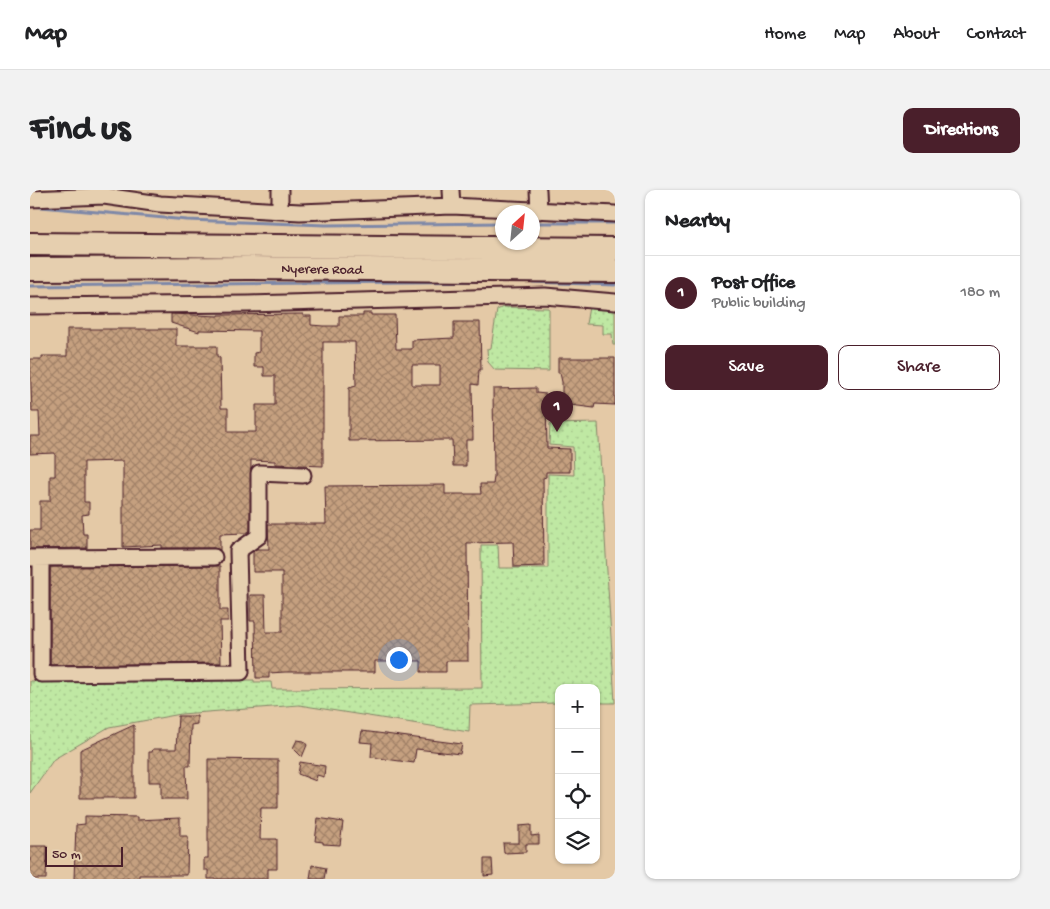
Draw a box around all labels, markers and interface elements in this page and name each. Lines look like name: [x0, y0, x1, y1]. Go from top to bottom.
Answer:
text: Map: [25, 20, 67, 49]
text: Home: [764, 24, 806, 45]
text: Map: [834, 24, 865, 45]
text: About: [893, 24, 939, 45]
text: Contact: [967, 24, 1025, 45]
button: Directions: [903, 108, 1020, 153]
text: Find us: [30, 110, 130, 151]
north arrow: [495, 205, 540, 250]
text: Nearby: [665, 210, 730, 235]
street label: Nyerere Road: [281, 261, 365, 280]
text: Post Office: [712, 272, 795, 295]
text: 1: [678, 284, 684, 303]
text: 180 m: [961, 284, 1000, 303]
text: Public building: [712, 295, 806, 314]
button: Save: [665, 345, 828, 390]
button: Share: [838, 345, 1000, 390]
pin: 1: [541, 391, 573, 432]
your location: [386, 647, 412, 673]
map controls: [555, 684, 600, 864]
button: +: [555, 684, 600, 729]
button: −: [555, 729, 600, 774]
button: locate: [555, 774, 600, 819]
button: layers: [555, 819, 600, 864]
scale bar: [45, 844, 122, 867]
text: 50 m: [52, 847, 81, 864]

